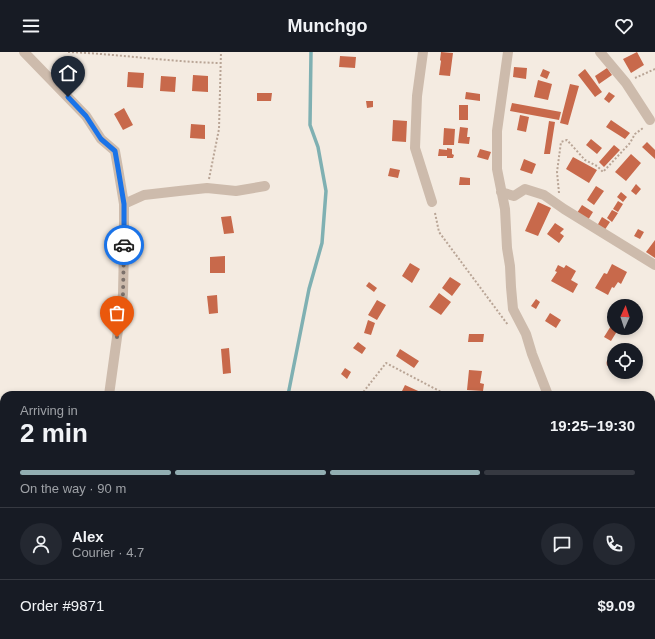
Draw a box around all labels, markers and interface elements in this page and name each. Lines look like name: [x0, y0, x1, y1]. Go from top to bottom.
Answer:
icon: menu: [20, 15, 42, 37]
icon: heart: [613, 15, 635, 37]
text: Munchgo: [288, 16, 367, 36]
pin: [51, 56, 85, 97]
icon: home: [57, 62, 79, 84]
courier: [104, 225, 144, 265]
icon: car: [113, 234, 135, 256]
pin: [100, 296, 134, 337]
north arrow: [607, 299, 643, 335]
map controls: [607, 299, 643, 379]
icon: bag: [106, 302, 128, 324]
button: locate: [607, 343, 643, 379]
text: Arriving in: [20, 403, 78, 418]
text: 19:25–19:30: [550, 417, 635, 434]
text: 2 min: [20, 418, 88, 448]
text: On the way · 90 m: [20, 481, 126, 496]
button: person: [20, 523, 62, 565]
button: chat: [541, 523, 583, 565]
button: phone: [593, 523, 635, 565]
text: Alex: [72, 528, 104, 545]
text: Courier · 4.7: [72, 545, 144, 560]
text: Order #9871: [20, 597, 104, 614]
text: $9.09: [597, 597, 635, 614]

